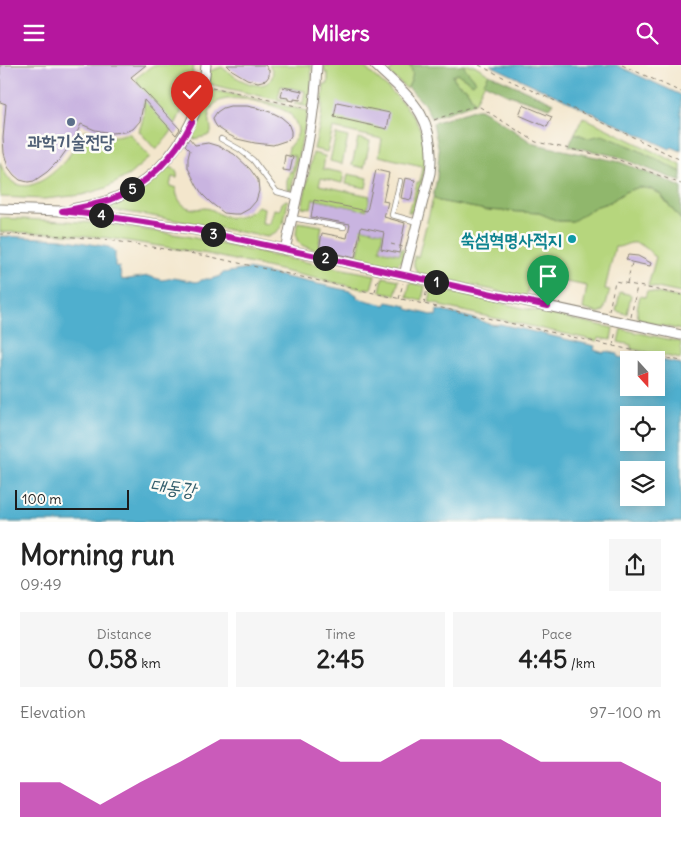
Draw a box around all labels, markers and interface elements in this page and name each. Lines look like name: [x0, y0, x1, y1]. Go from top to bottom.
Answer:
icon: menu: [20, 19, 48, 47]
text: Milers: [311, 19, 370, 47]
icon: search: [633, 19, 661, 47]
pin: [171, 71, 213, 122]
icon: check: [178, 78, 206, 106]
marker: 과학기술전당: [65, 116, 77, 128]
place label: 과학기술전당: [28, 130, 115, 153]
pin: 5: [120, 177, 144, 201]
text: 5: [128, 180, 137, 198]
pin: 4: [88, 203, 114, 227]
text: 4: [97, 206, 106, 224]
pin: 3: [200, 221, 226, 247]
text: 3: [210, 225, 217, 243]
place label: 쑥섬혁명사적지: [461, 228, 562, 251]
marker: 쑥섬혁명사적지: [566, 233, 578, 245]
pin: 2: [312, 245, 338, 271]
text: 2: [322, 249, 329, 267]
pin: [527, 255, 569, 306]
icon: arrive: [534, 262, 562, 290]
pin: 1: [424, 269, 448, 295]
text: 1: [434, 273, 439, 291]
north arrow: [620, 351, 665, 396]
map controls: [620, 351, 665, 506]
button: locate: [620, 406, 665, 451]
button: layers: [620, 461, 665, 506]
water label: 대동강: [149, 472, 200, 502]
scale bar: [15, 487, 129, 510]
text: 100 m: [22, 490, 62, 508]
text: Morning run: [20, 537, 175, 573]
button: share: [609, 539, 661, 591]
text: 09:49: [20, 574, 62, 594]
text: Distance: [97, 625, 152, 643]
text: Time: [325, 625, 356, 643]
text: Pace: [542, 625, 572, 643]
text: 0.58: [88, 643, 138, 675]
text: 2:45: [316, 643, 365, 675]
text: 4:45: [518, 643, 567, 675]
text: km: [138, 654, 161, 672]
text: /km: [567, 654, 595, 672]
text: Elevation: [20, 702, 86, 722]
text: 97–100 m: [590, 702, 661, 722]

